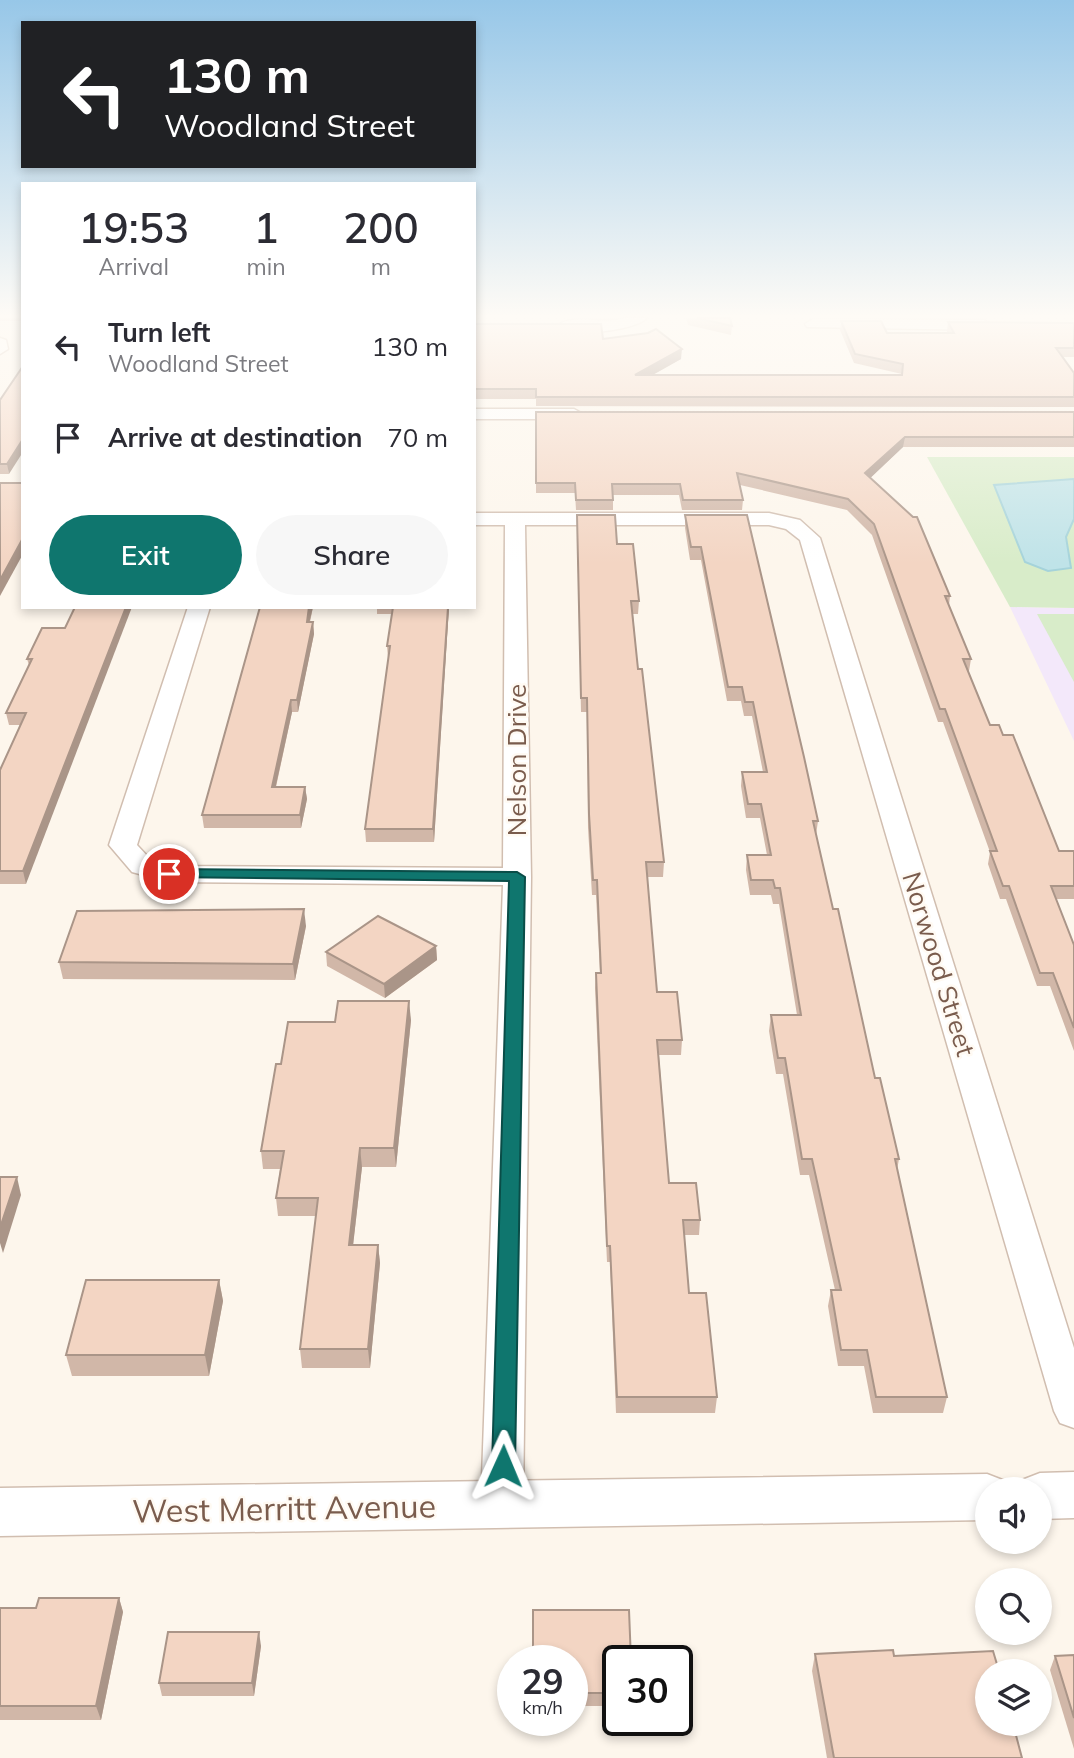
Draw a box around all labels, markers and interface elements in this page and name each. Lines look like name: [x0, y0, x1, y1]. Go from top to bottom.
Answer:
text: 130 m: [164, 44, 310, 105]
icon: left: [49, 49, 140, 140]
text: Woodland Street: [164, 105, 415, 145]
text: 19:53: [78, 201, 189, 254]
text: 1: [253, 201, 279, 254]
text: 200: [343, 201, 419, 254]
text: Arrival: [99, 252, 169, 281]
text: min: [246, 252, 286, 281]
text: m: [371, 252, 391, 281]
text: Turn left: [108, 316, 210, 349]
icon: left: [49, 328, 87, 366]
text: 130 m: [372, 330, 448, 363]
text: Woodland Street: [108, 349, 288, 378]
icon: arrive: [49, 419, 87, 457]
text: Arrive at destination: [108, 421, 363, 454]
text: 70 m: [387, 421, 448, 454]
button: Exit: [49, 515, 242, 595]
button: Share: [256, 515, 448, 595]
street label: Nelson Drive: [500, 684, 533, 836]
pin: [139, 844, 199, 904]
icon: arrive: [150, 855, 188, 893]
street label: Norwood Street: [895, 868, 983, 1060]
position arrow: [466, 1429, 540, 1503]
map controls: [975, 1477, 1052, 1736]
button: sound: [975, 1477, 1052, 1554]
street label: West Merritt Avenue: [132, 1485, 436, 1531]
button: search: [975, 1568, 1052, 1645]
speed limit sign: 30: [602, 1645, 693, 1736]
text: 29: [521, 1659, 564, 1703]
button: layers: [975, 1659, 1052, 1736]
text: km/h: [522, 1696, 563, 1719]

